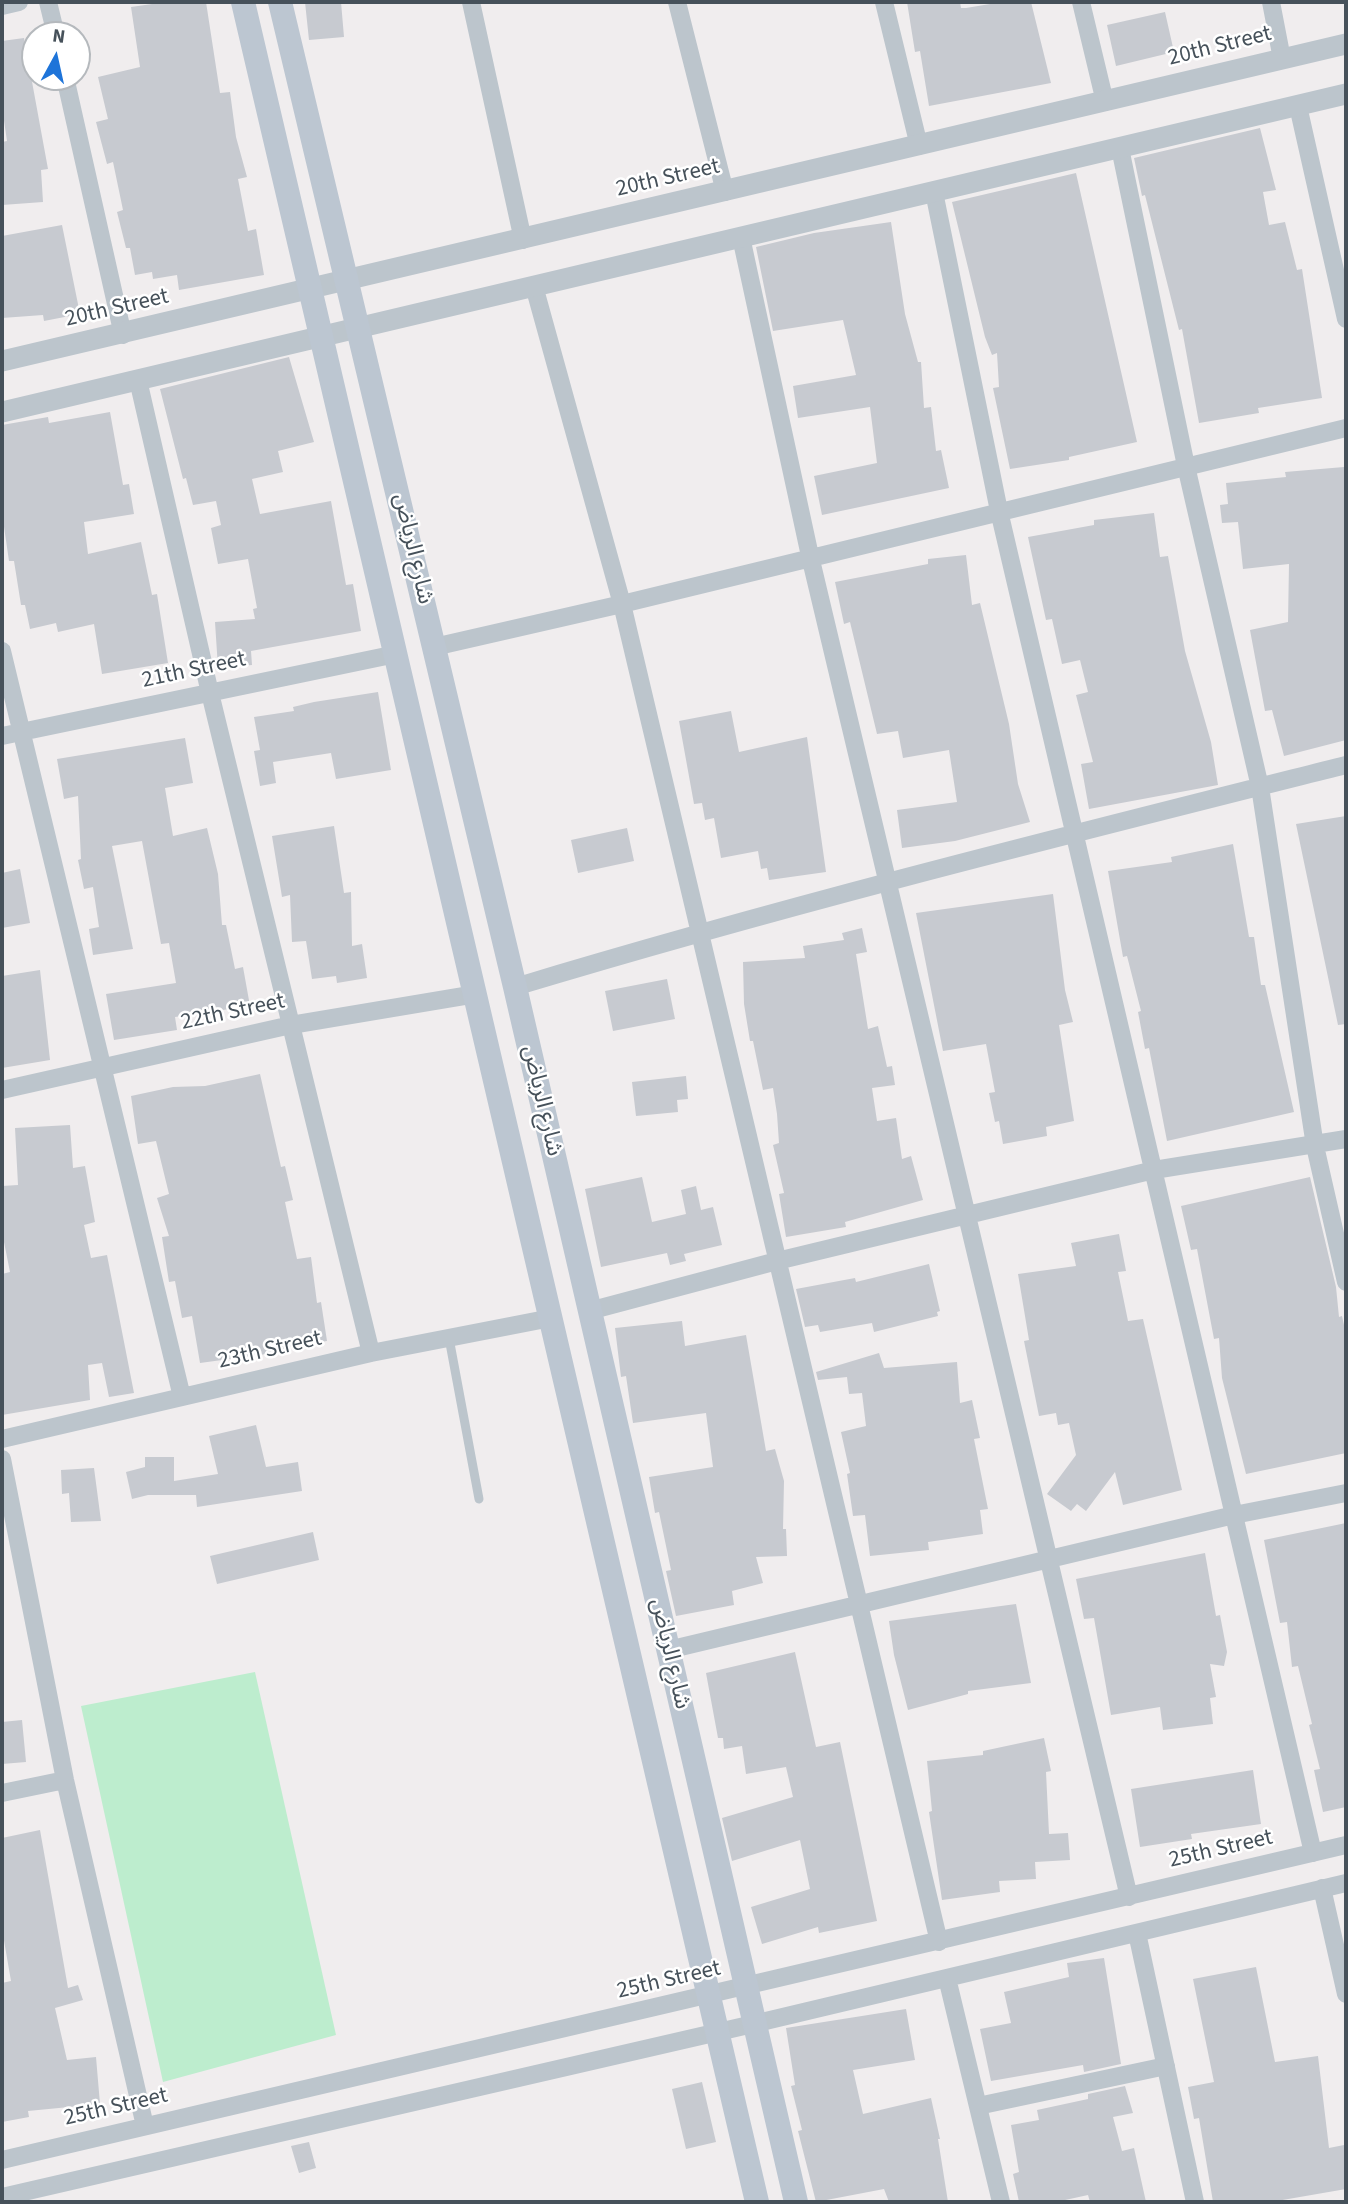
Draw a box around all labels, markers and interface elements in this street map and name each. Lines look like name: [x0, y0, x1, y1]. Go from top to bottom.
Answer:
north arrow: [21, 21, 91, 91]
street label: 20th Street: [1166, 21, 1274, 73]
text: N: [51, 22, 67, 51]
street label: 20th Street: [614, 154, 722, 204]
street label: 20th Street: [63, 284, 171, 334]
street label: شارع الرياض: [386, 491, 438, 607]
street label: 21th Street: [140, 647, 248, 695]
street label: 22th Street: [179, 989, 287, 1037]
street label: شارع الرياض: [515, 1043, 567, 1159]
street label: 23th Street: [216, 1326, 324, 1376]
street label: شارع الرياض: [643, 1596, 695, 1712]
street label: 25th Street: [1167, 1825, 1275, 1875]
street label: 25th Street: [615, 1956, 723, 2006]
street label: 25th Street: [62, 2083, 170, 2133]

